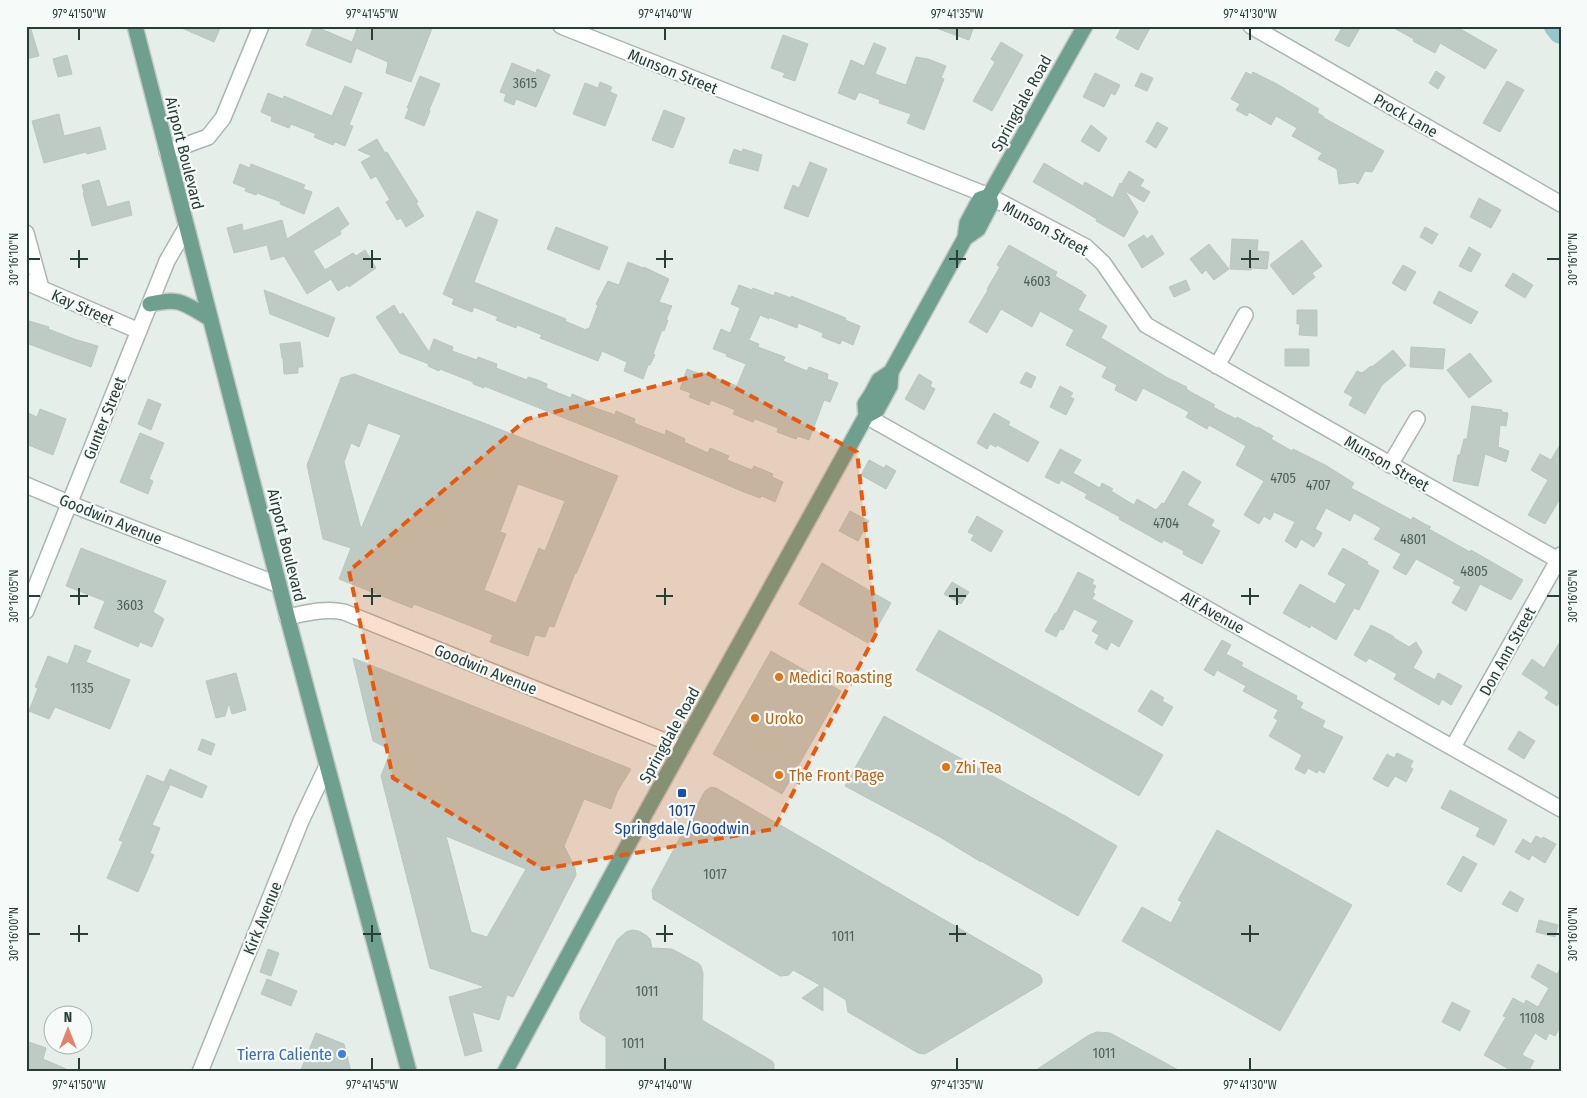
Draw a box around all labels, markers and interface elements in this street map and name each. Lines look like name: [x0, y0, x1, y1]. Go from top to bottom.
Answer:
text: 97°41'50"W: [52, 7, 106, 21]
text: 97°41'45"W: [346, 7, 398, 21]
text: 97°41'40"W: [638, 7, 692, 21]
text: 97°41'35"W: [931, 7, 983, 21]
text: 97°41'30"W: [1223, 7, 1277, 21]
street label: Munson Street: [625, 45, 721, 98]
street label: Springdale Road: [987, 52, 1056, 155]
house number: 3615: [513, 75, 537, 92]
street label: Prock Lane: [1370, 89, 1441, 141]
street label: Airport Boulevard: [161, 95, 208, 211]
street label: Munson Street: [1000, 197, 1093, 260]
text: 30°16'10"N: [7, 233, 21, 285]
text: 30°16'10"N: [1566, 233, 1580, 285]
house number: 4603: [1023, 273, 1051, 290]
street label: Kay Street: [49, 285, 118, 330]
street label: Gunter Street: [79, 373, 130, 462]
street label: Munson Street: [1341, 431, 1433, 496]
house number: 4705: [1270, 470, 1296, 487]
house number: 4707: [1306, 477, 1331, 494]
street label: Airport Boulevard: [263, 487, 310, 603]
street label: Goodwin Avenue: [57, 490, 165, 549]
house number: 4704: [1153, 515, 1179, 532]
house number: 4801: [1400, 531, 1426, 548]
house number: 4805: [1460, 563, 1488, 580]
text: 30°16'05"N: [7, 569, 21, 623]
text: 30°16'05"N: [1566, 569, 1580, 623]
street label: Alf Avenue: [1178, 587, 1248, 638]
house number: 3603: [117, 597, 143, 614]
street label: Don Ann Street: [1475, 603, 1540, 699]
street label: Goodwin Avenue: [432, 640, 540, 699]
place label: Medici Roasting: [789, 668, 893, 687]
marker: Medici Roasting: [773, 671, 785, 683]
house number: 1135: [70, 680, 94, 697]
street label: Springdale Road: [635, 684, 704, 787]
place label: Uroko: [765, 709, 804, 728]
marker: Uroko: [749, 712, 761, 724]
place label: Zhi Tea: [956, 758, 1002, 777]
marker: Zhi Tea: [940, 761, 952, 773]
place label: The Front Page: [789, 766, 884, 785]
marker: The Front Page: [773, 769, 785, 781]
marker: 1017 Springdale/Goodwin: [676, 787, 688, 799]
place label: 1017 Springdale/Goodwin: [615, 801, 749, 838]
house number: 1017: [703, 866, 727, 883]
street label: Kirk Avenue: [239, 879, 286, 958]
text: 30°16'00"N: [7, 907, 21, 961]
text: 30°16'00"N: [1566, 907, 1580, 961]
house number: 1011: [831, 928, 855, 945]
house number: 1011: [635, 983, 659, 1000]
north arrow: [42, 1006, 92, 1056]
text: N: [64, 1009, 72, 1026]
house number: 1108: [1519, 1010, 1545, 1027]
house number: 1011: [621, 1035, 645, 1052]
place label: Tierra Caliente: [237, 1045, 332, 1064]
house number: 1011: [1092, 1045, 1116, 1062]
marker: Tierra Caliente: [336, 1048, 348, 1060]
text: 97°41'50"W: [52, 1078, 106, 1092]
text: 97°41'45"W: [346, 1078, 398, 1092]
text: 97°41'40"W: [638, 1078, 692, 1092]
text: 97°41'35"W: [931, 1078, 983, 1092]
text: 97°41'30"W: [1223, 1078, 1277, 1092]

